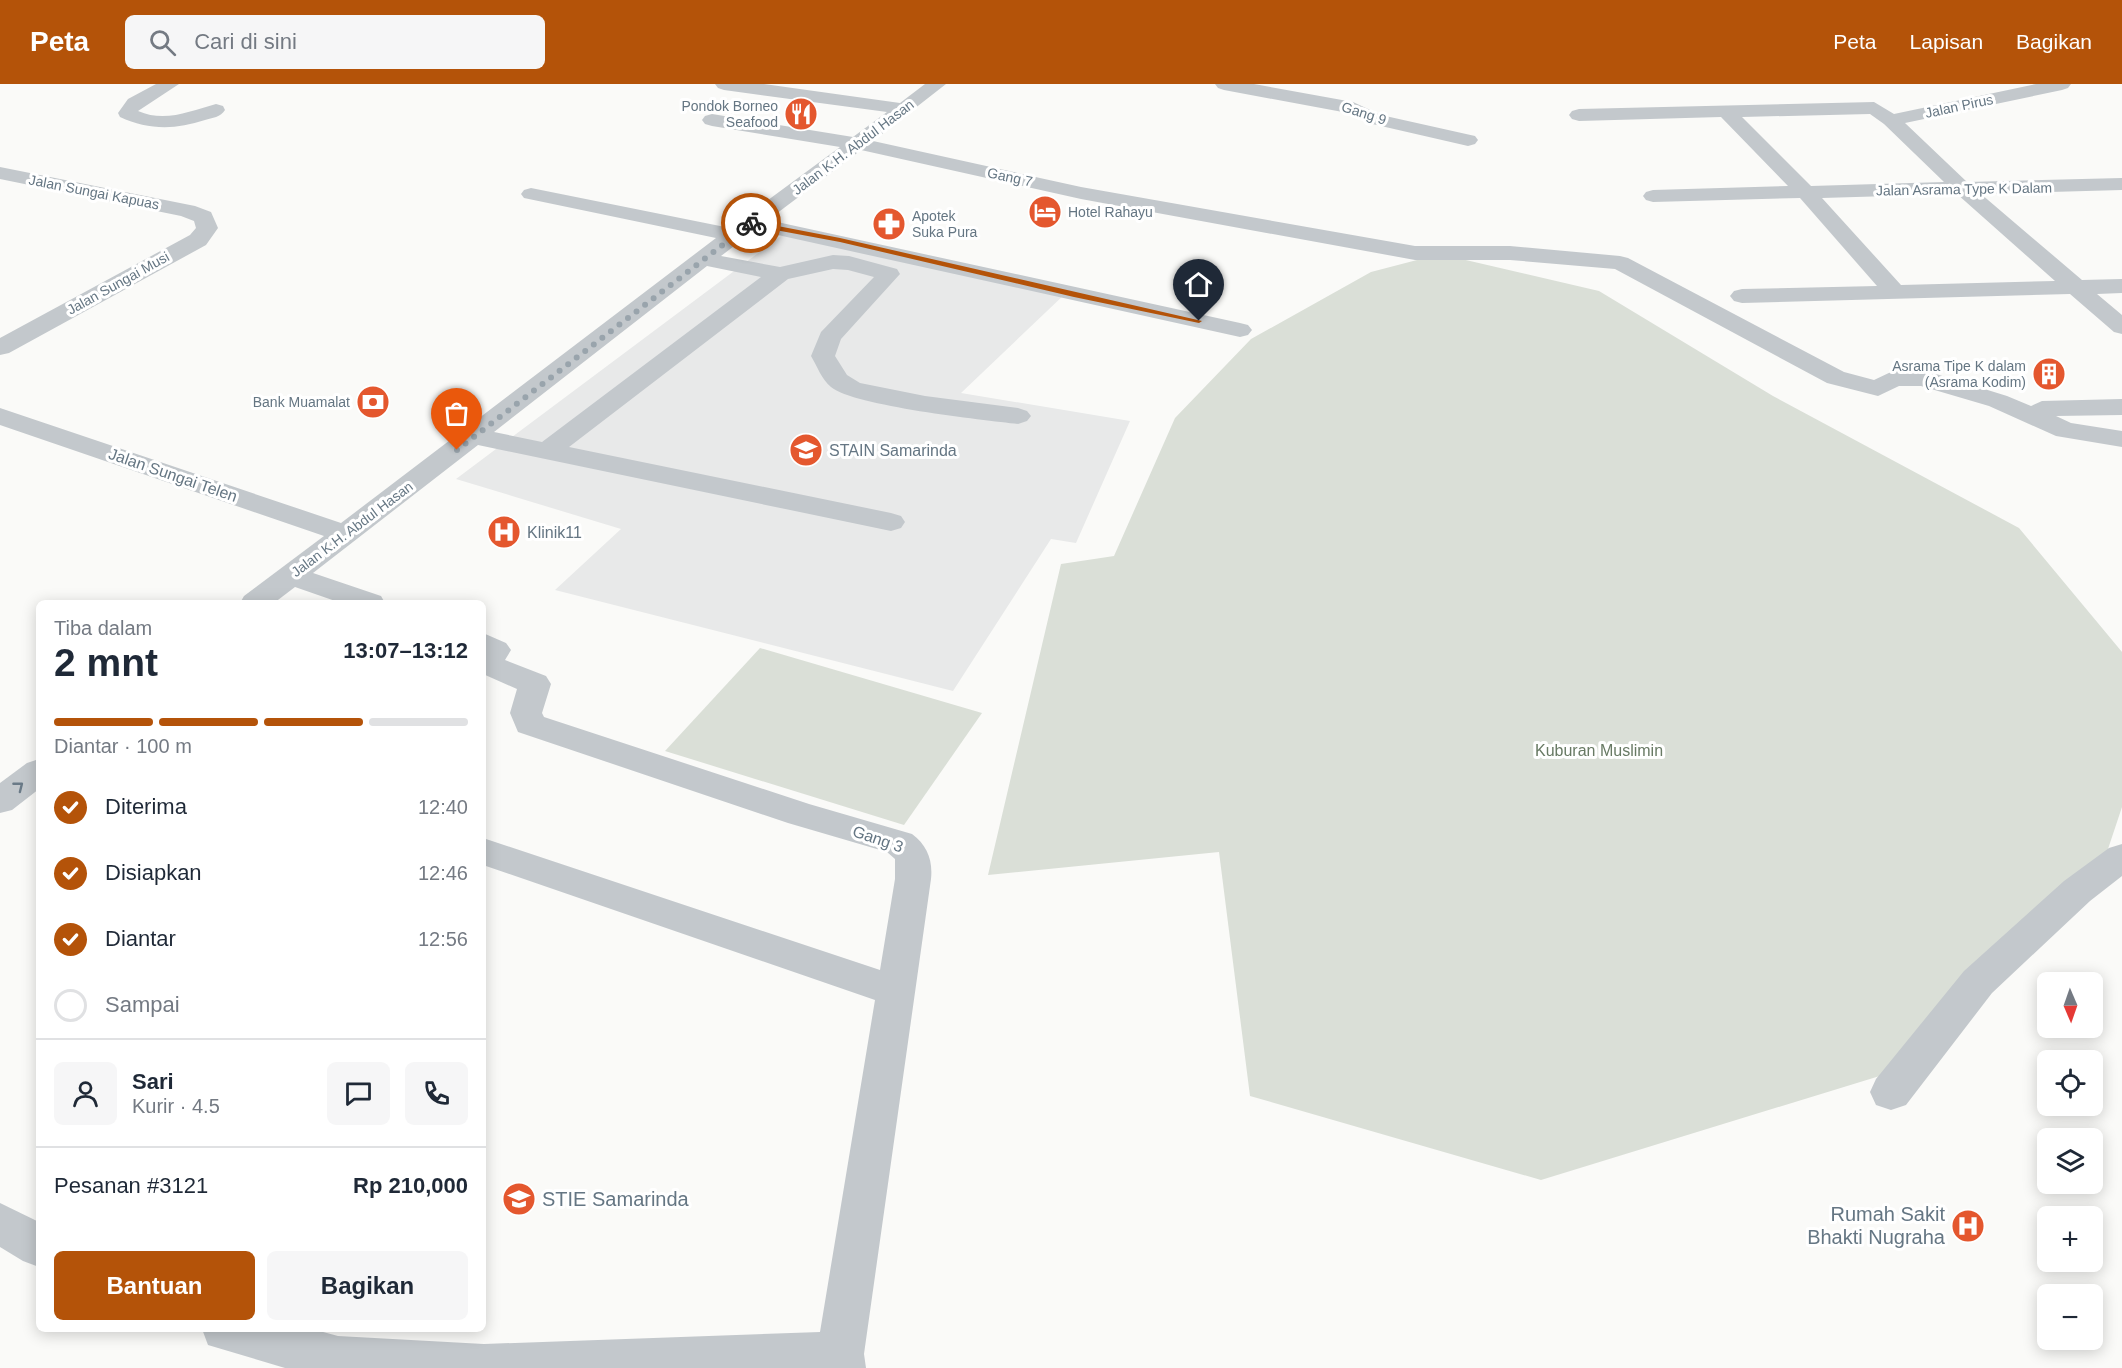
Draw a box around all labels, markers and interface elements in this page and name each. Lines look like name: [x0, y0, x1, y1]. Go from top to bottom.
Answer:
search box: [125, 15, 545, 69]
text: Peta: [30, 26, 89, 57]
icon: search: [146, 26, 179, 59]
text: Cari di sini: [194, 29, 297, 54]
text: Peta: [1833, 30, 1877, 53]
text: Lapisan: [1910, 30, 1983, 53]
text: Bagikan: [2016, 30, 2092, 53]
street label: Jalan Pirus: [1923, 91, 1995, 121]
restaurant icon: Pondok Borneo Seafood: [783, 96, 819, 132]
street label: Jalan K.H. Abdul Hasan: [789, 96, 917, 198]
place label: Pondok Borneo Seafood: [681, 98, 778, 130]
street label: Gang 9: [1340, 98, 1389, 128]
street label: Gang 7: [986, 164, 1034, 190]
street label: Jalan Sungai Kapuas: [28, 172, 160, 212]
street label: Jalan Asrama Type K Dalam: [1876, 179, 2052, 199]
courier: [721, 193, 781, 253]
hotel icon: Hotel Rahayu: [1027, 194, 1063, 230]
place label: Hotel Rahayu: [1068, 204, 1153, 220]
pharmacy icon: Apotek Suka Pura: [871, 206, 907, 242]
icon: bike: [735, 207, 768, 240]
place label: Apotek Suka Pura: [912, 208, 978, 240]
street label: Jalan Sungai Musi: [64, 248, 172, 318]
pin: [1173, 259, 1224, 321]
icon: home: [1182, 268, 1215, 301]
building icon: Asrama Tipe K dalam (Asrama Kodim): [2031, 356, 2067, 392]
place label: Asrama Tipe K dalam (Asrama Kodim): [1892, 358, 2026, 390]
bank icon: Bank Muamalat: [355, 384, 391, 420]
pin: [431, 388, 482, 450]
place label: Bank Muamalat: [253, 394, 350, 410]
icon: bag: [440, 397, 473, 430]
school or university icon: STAIN Samarinda: [788, 432, 824, 468]
place label: STAIN Samarinda: [829, 442, 957, 459]
street label: Jalan Sungai Telen: [106, 445, 240, 505]
street label: Jalan K.H. Abdul Hasan: [288, 478, 416, 580]
hospital icon: Klinik11: [486, 514, 522, 550]
place label: Klinik11: [527, 524, 582, 541]
text: Tiba dalam: [54, 617, 152, 639]
text: 13:07–13:12: [343, 638, 468, 663]
text: 2 mnt: [54, 641, 158, 684]
text: Diantar · 100 m: [54, 735, 192, 757]
park label: Kuburan Muslimin: [1535, 742, 1663, 759]
one-way arrow: [13, 782, 24, 793]
icon: check: [54, 791, 87, 824]
text: Diterima: [105, 794, 187, 819]
text: 12:40: [418, 796, 468, 818]
street label: Gang 3: [850, 822, 906, 856]
icon: check: [54, 857, 87, 890]
text: Disiapkan: [105, 860, 202, 885]
text: 12:46: [418, 862, 468, 884]
icon: check: [54, 923, 87, 956]
text: Diantar: [105, 926, 176, 951]
text: 12:56: [418, 928, 468, 950]
north arrow: [2037, 972, 2103, 1038]
map controls: [2037, 972, 2103, 1350]
text: Sampai: [105, 992, 180, 1017]
button: locate: [2037, 1050, 2103, 1116]
button: person: [54, 1062, 117, 1125]
button: chat: [327, 1062, 390, 1125]
button: phone: [405, 1062, 468, 1125]
text: Sari: [132, 1069, 174, 1094]
text: Kurir · 4.5: [132, 1095, 220, 1117]
button: layers: [2037, 1128, 2103, 1194]
text: Pesanan #3121: [54, 1173, 208, 1198]
text: Rp 210,000: [353, 1173, 468, 1198]
school or university icon: STIE Samarinda: [501, 1181, 537, 1217]
place label: STIE Samarinda: [542, 1188, 690, 1210]
place label: Rumah Sakit Bhakti Nugraha: [1807, 1203, 1946, 1248]
button: +: [2037, 1206, 2103, 1272]
hospital icon: Rumah Sakit Bhakti Nugraha: [1950, 1208, 1986, 1244]
button: Bantuan: [54, 1251, 255, 1320]
button: Bagikan: [267, 1251, 468, 1320]
button: −: [2037, 1284, 2103, 1350]

